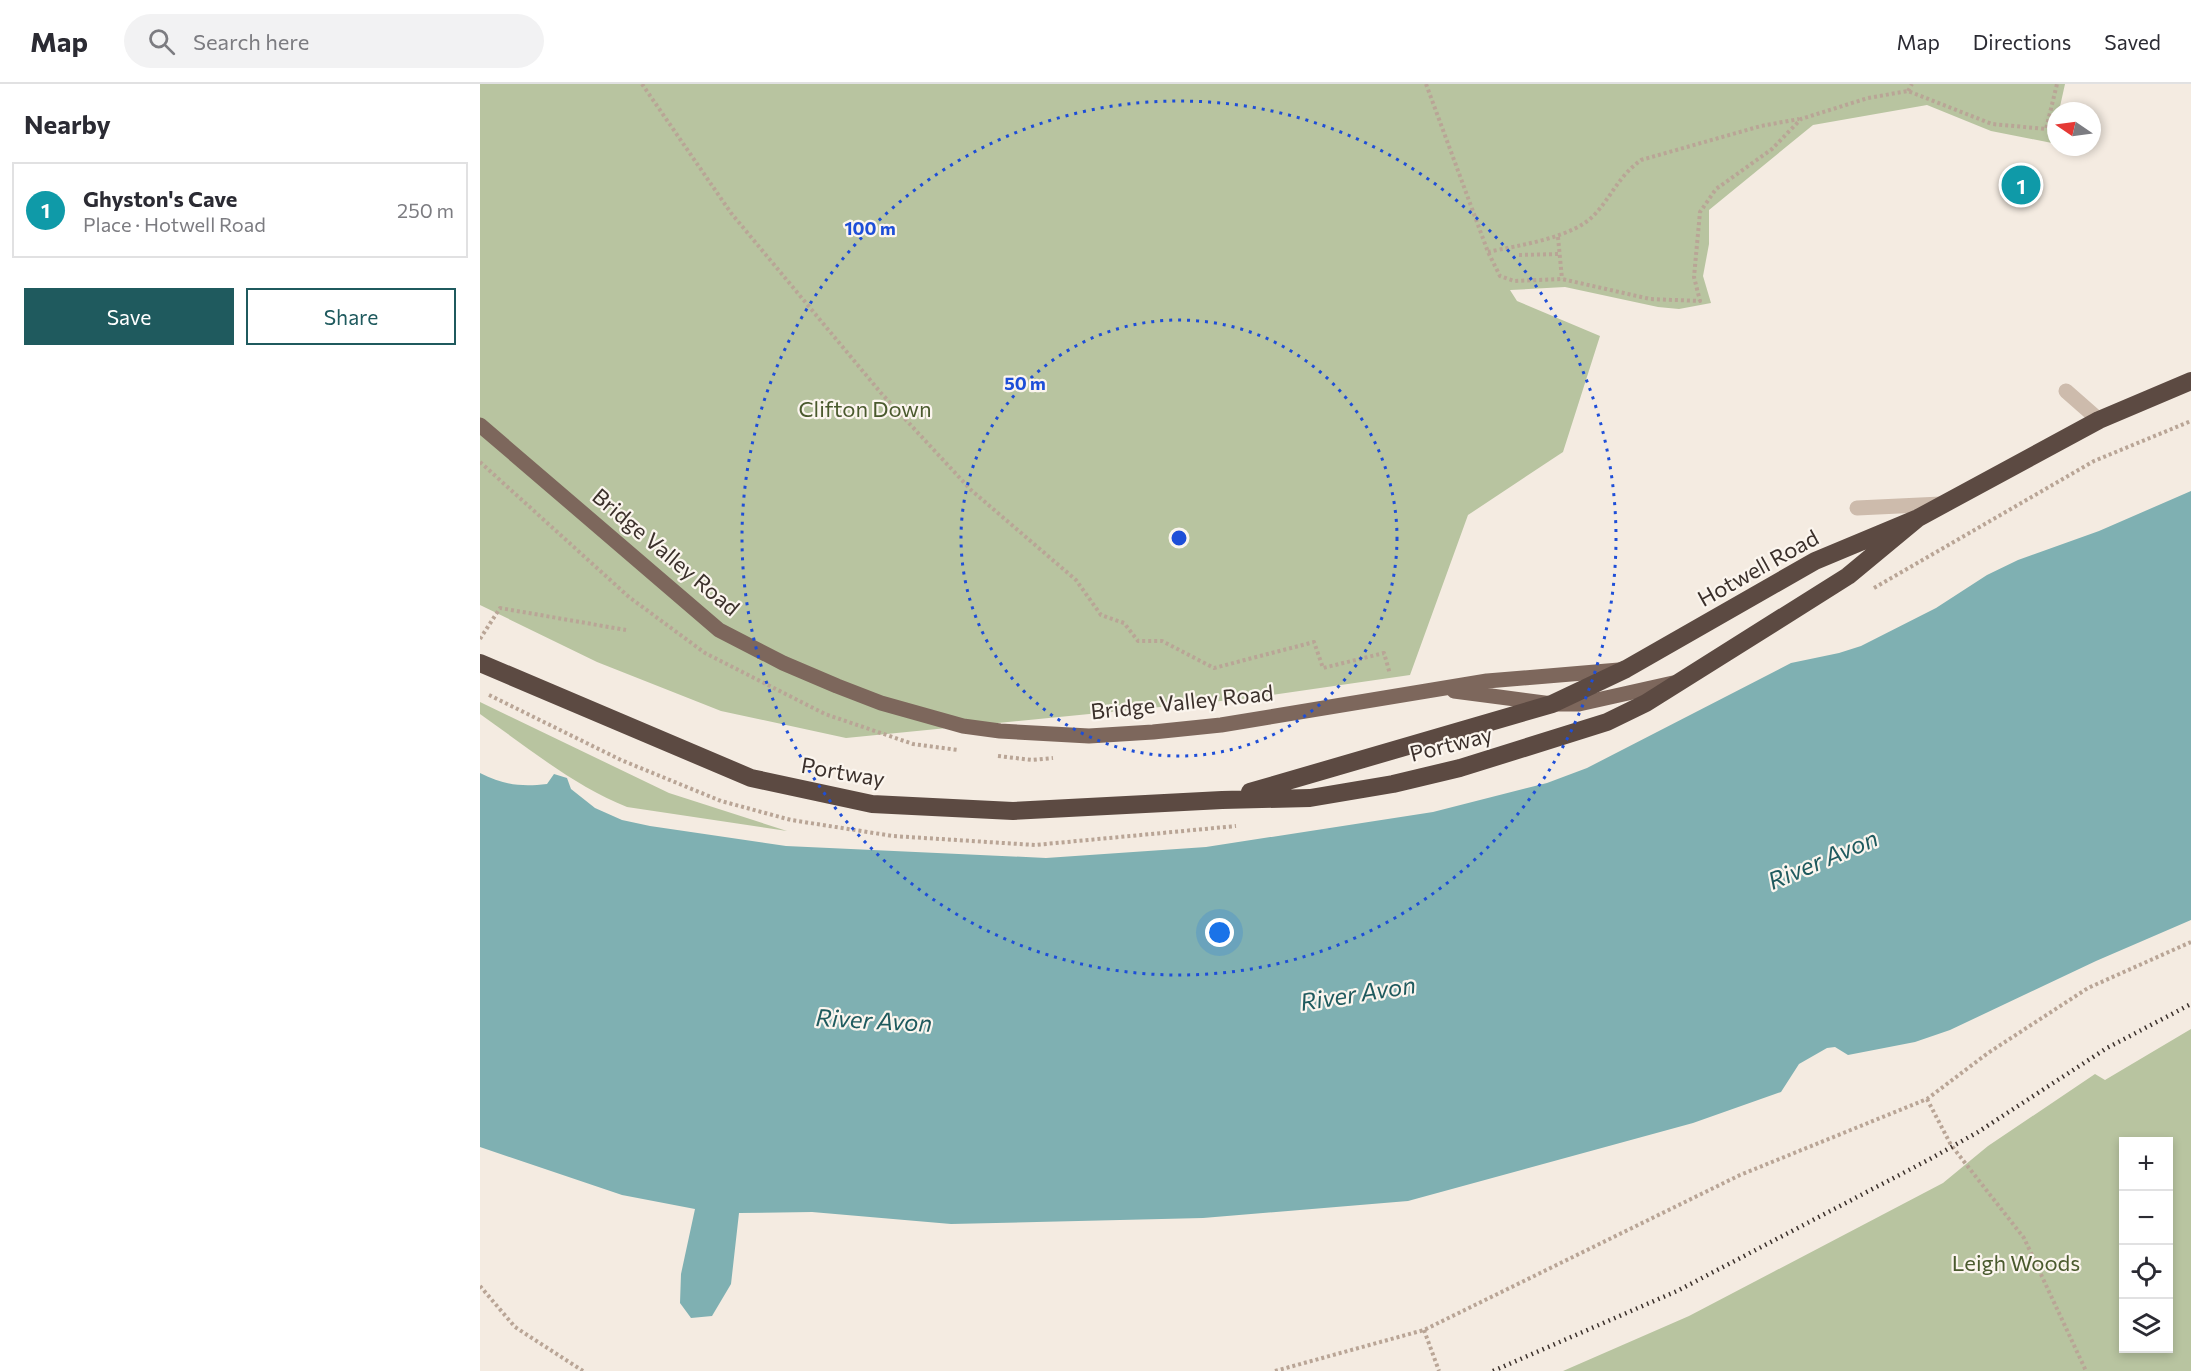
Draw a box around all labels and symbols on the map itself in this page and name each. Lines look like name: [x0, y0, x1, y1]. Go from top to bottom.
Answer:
north arrow: [2047, 102, 2101, 156]
pin: 1: [2002, 162, 2040, 208]
text: 100 m: [844, 217, 896, 239]
text: 50 m: [1004, 372, 1046, 394]
park label: Clifton Down: [799, 395, 932, 422]
street label: Bridge Valley Road: [587, 482, 745, 621]
street label: Hotwell Road: [1693, 523, 1823, 612]
centre of rings: [1169, 528, 1189, 548]
street label: Bridge Valley Road: [1089, 678, 1275, 725]
street label: Portway: [1407, 720, 1495, 767]
street label: Portway: [799, 751, 887, 792]
water label: River Avon: [1763, 822, 1882, 895]
your location: [1205, 918, 1234, 947]
water label: River Avon: [1298, 969, 1418, 1016]
water label: River Avon: [815, 1002, 933, 1037]
park label: Leigh Woods: [1952, 1249, 2080, 1276]

